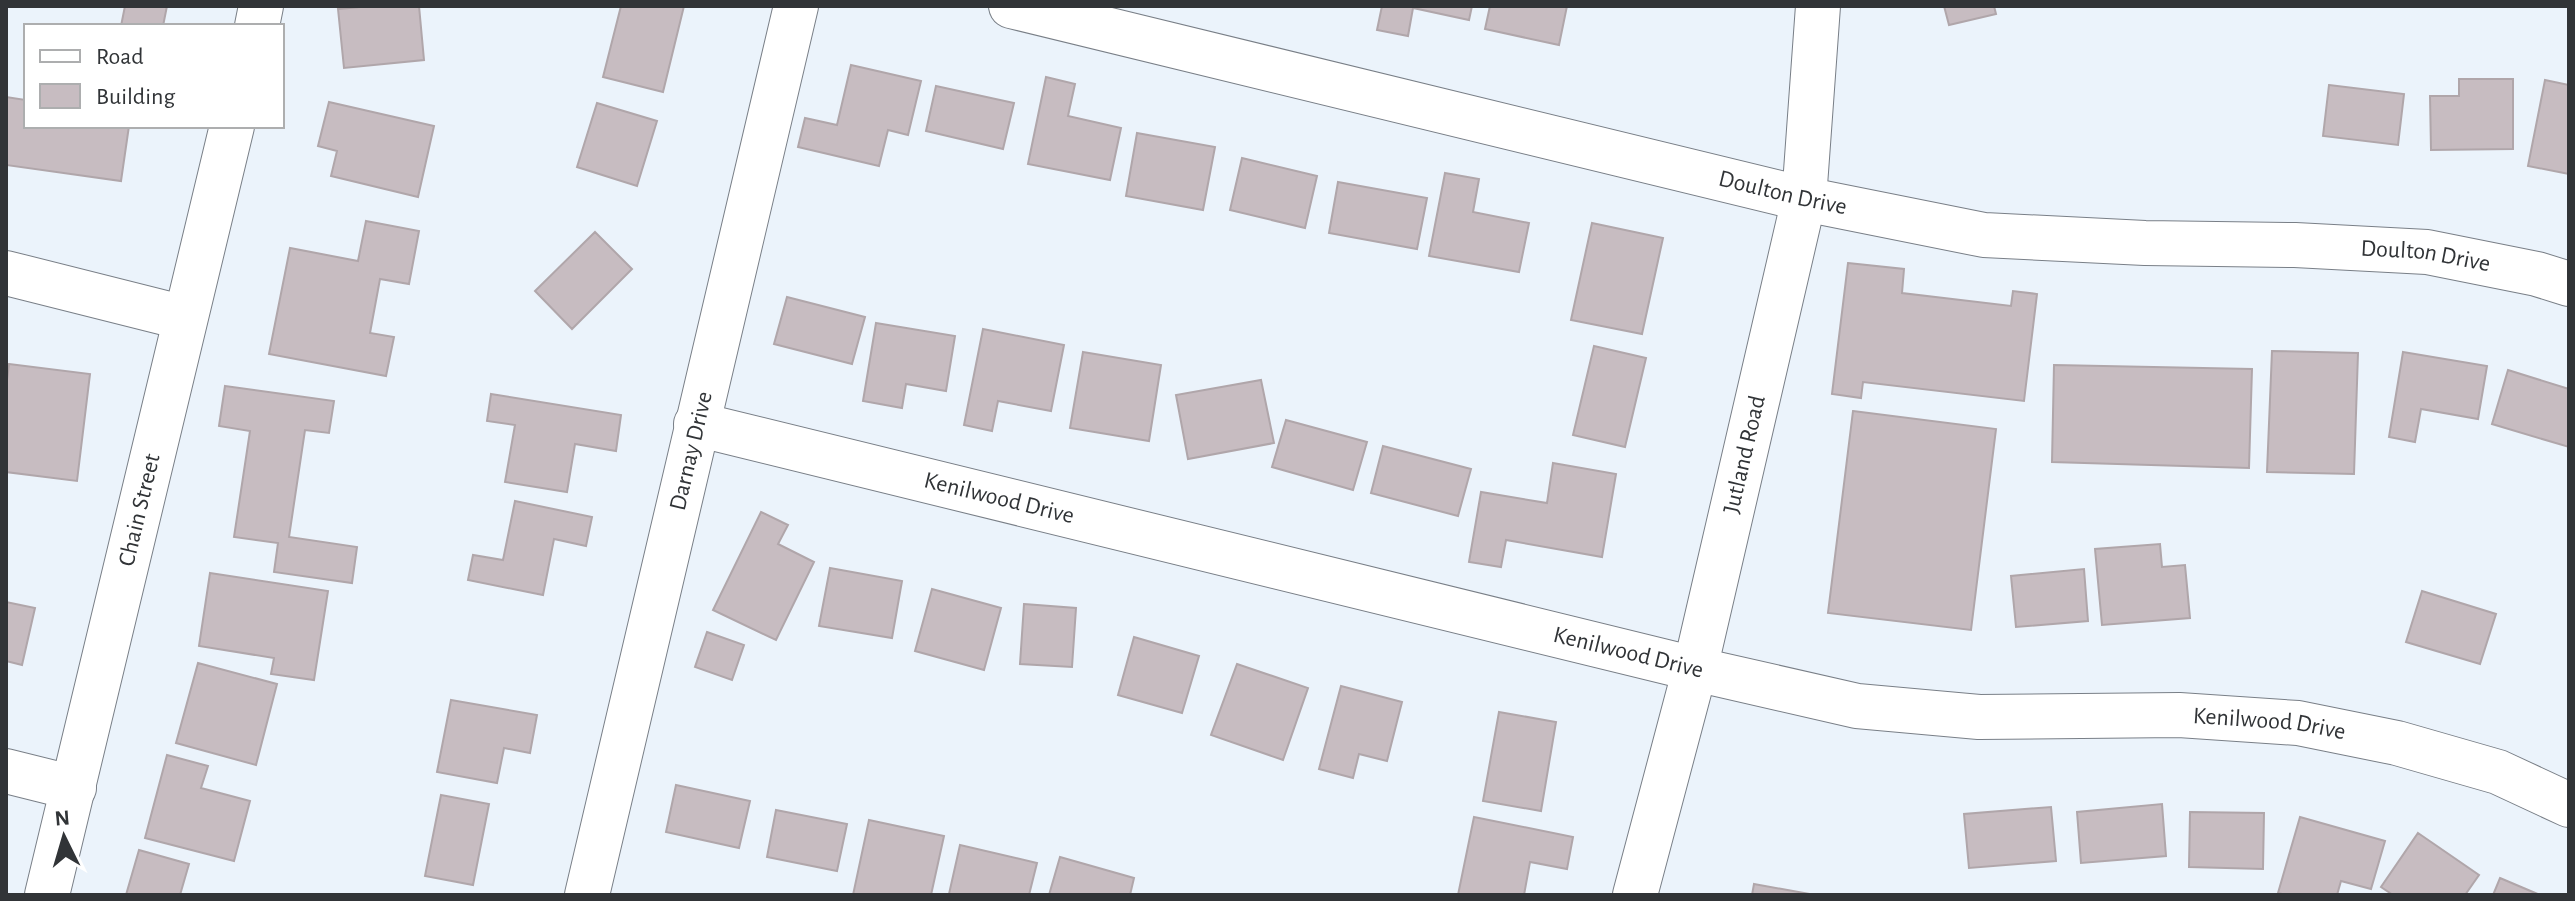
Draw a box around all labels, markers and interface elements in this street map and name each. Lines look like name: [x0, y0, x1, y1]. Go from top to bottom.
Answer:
legend: [24, 24, 284, 128]
text: Road: [96, 45, 144, 69]
text: Building: [96, 85, 175, 109]
street label: Doulton Drive: [1716, 167, 1849, 219]
street label: Doulton Drive: [2360, 236, 2492, 276]
street label: Darnay Drive: [666, 389, 717, 513]
street label: Jutland Road: [1719, 393, 1770, 516]
street label: Chain Street: [115, 451, 165, 569]
street label: Kenilwood Drive: [922, 468, 1076, 528]
street label: Kenilwood Drive: [1551, 623, 1706, 683]
street label: Kenilwood Drive: [2192, 704, 2348, 744]
north arrow: [24, 797, 104, 877]
text: N: [54, 806, 71, 830]

